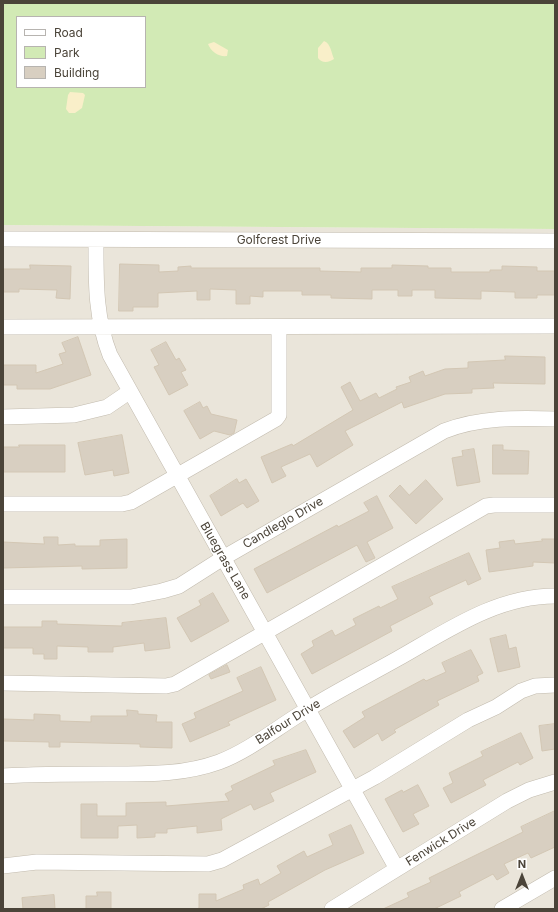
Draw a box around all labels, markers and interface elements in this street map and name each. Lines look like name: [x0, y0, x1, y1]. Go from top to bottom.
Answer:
legend: [16, 16, 146, 88]
text: Road: [54, 25, 83, 40]
text: Park: [54, 45, 80, 60]
text: Building: [54, 65, 99, 80]
street label: Golfcrest Drive: [237, 233, 321, 247]
street label: Candleglo Drive: [240, 494, 326, 552]
street label: Bluegrass Lane: [197, 520, 253, 602]
street label: Balfour Drive: [253, 696, 323, 748]
street label: Fenwick Drive: [403, 815, 479, 869]
north arrow: [502, 856, 542, 896]
text: N: [518, 857, 526, 871]

